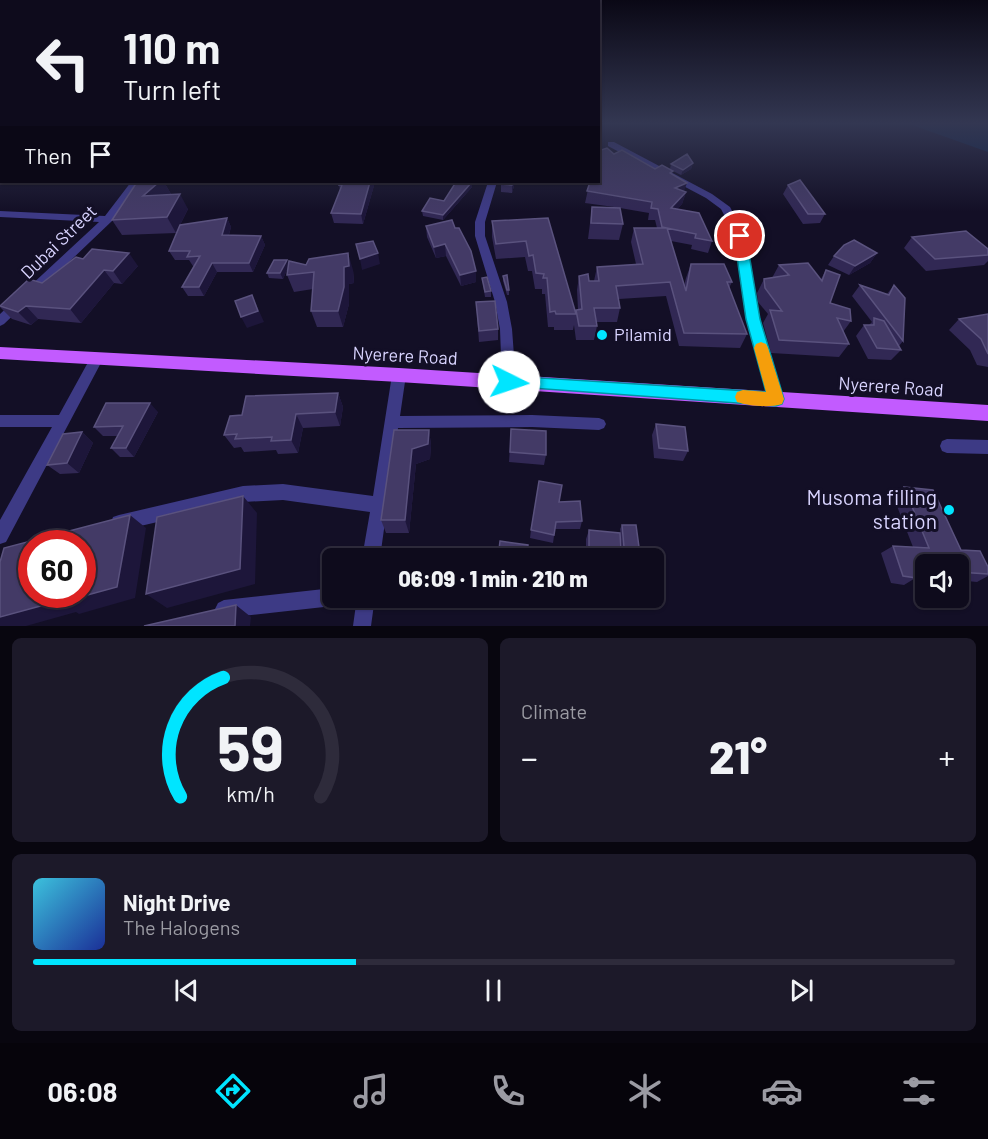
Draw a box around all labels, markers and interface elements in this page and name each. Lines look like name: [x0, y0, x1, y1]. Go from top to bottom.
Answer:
text: 110 m: [123, 22, 220, 72]
icon: left: [24, 24, 102, 102]
text: Turn left: [123, 73, 221, 105]
icon: arrive: [84, 138, 117, 171]
text: Then: [24, 142, 72, 168]
street label: Dubai Street: [16, 200, 101, 283]
pin: [714, 210, 765, 261]
icon: arrive: [723, 219, 756, 252]
place label: Pilamid: [614, 323, 672, 345]
marker: Pilamid: [595, 328, 609, 342]
street label: Nyerere Road: [352, 341, 458, 369]
position arrow: [477, 350, 541, 414]
street label: Nyerere Road: [838, 371, 944, 401]
place label: Musoma filling station: [806, 484, 937, 533]
marker: Musoma filling station: [942, 503, 956, 517]
speed limit sign: 60: [18, 530, 96, 608]
map controls: [915, 554, 969, 608]
button: sound: [915, 554, 969, 608]
text: 06:09 · 1 min · 210 m: [398, 565, 588, 591]
text: Climate: [521, 699, 587, 723]
text: 59: [217, 709, 283, 783]
text: 21°: [709, 729, 767, 783]
text: −: [521, 737, 538, 777]
text: +: [938, 737, 955, 777]
text: km/h: [226, 781, 274, 806]
text: Night Drive: [123, 889, 231, 915]
text: The Halogens: [123, 915, 240, 939]
icon: previous: [170, 974, 203, 1007]
icon: pause: [477, 974, 510, 1007]
icon: next: [785, 974, 818, 1007]
icon: directions: [212, 1070, 254, 1112]
icon: music: [350, 1070, 392, 1112]
icon: phone: [487, 1070, 529, 1112]
icon: climate: [624, 1070, 666, 1112]
icon: car: [761, 1070, 803, 1112]
icon: filters: [898, 1070, 940, 1112]
text: 06:08: [48, 1075, 117, 1107]

